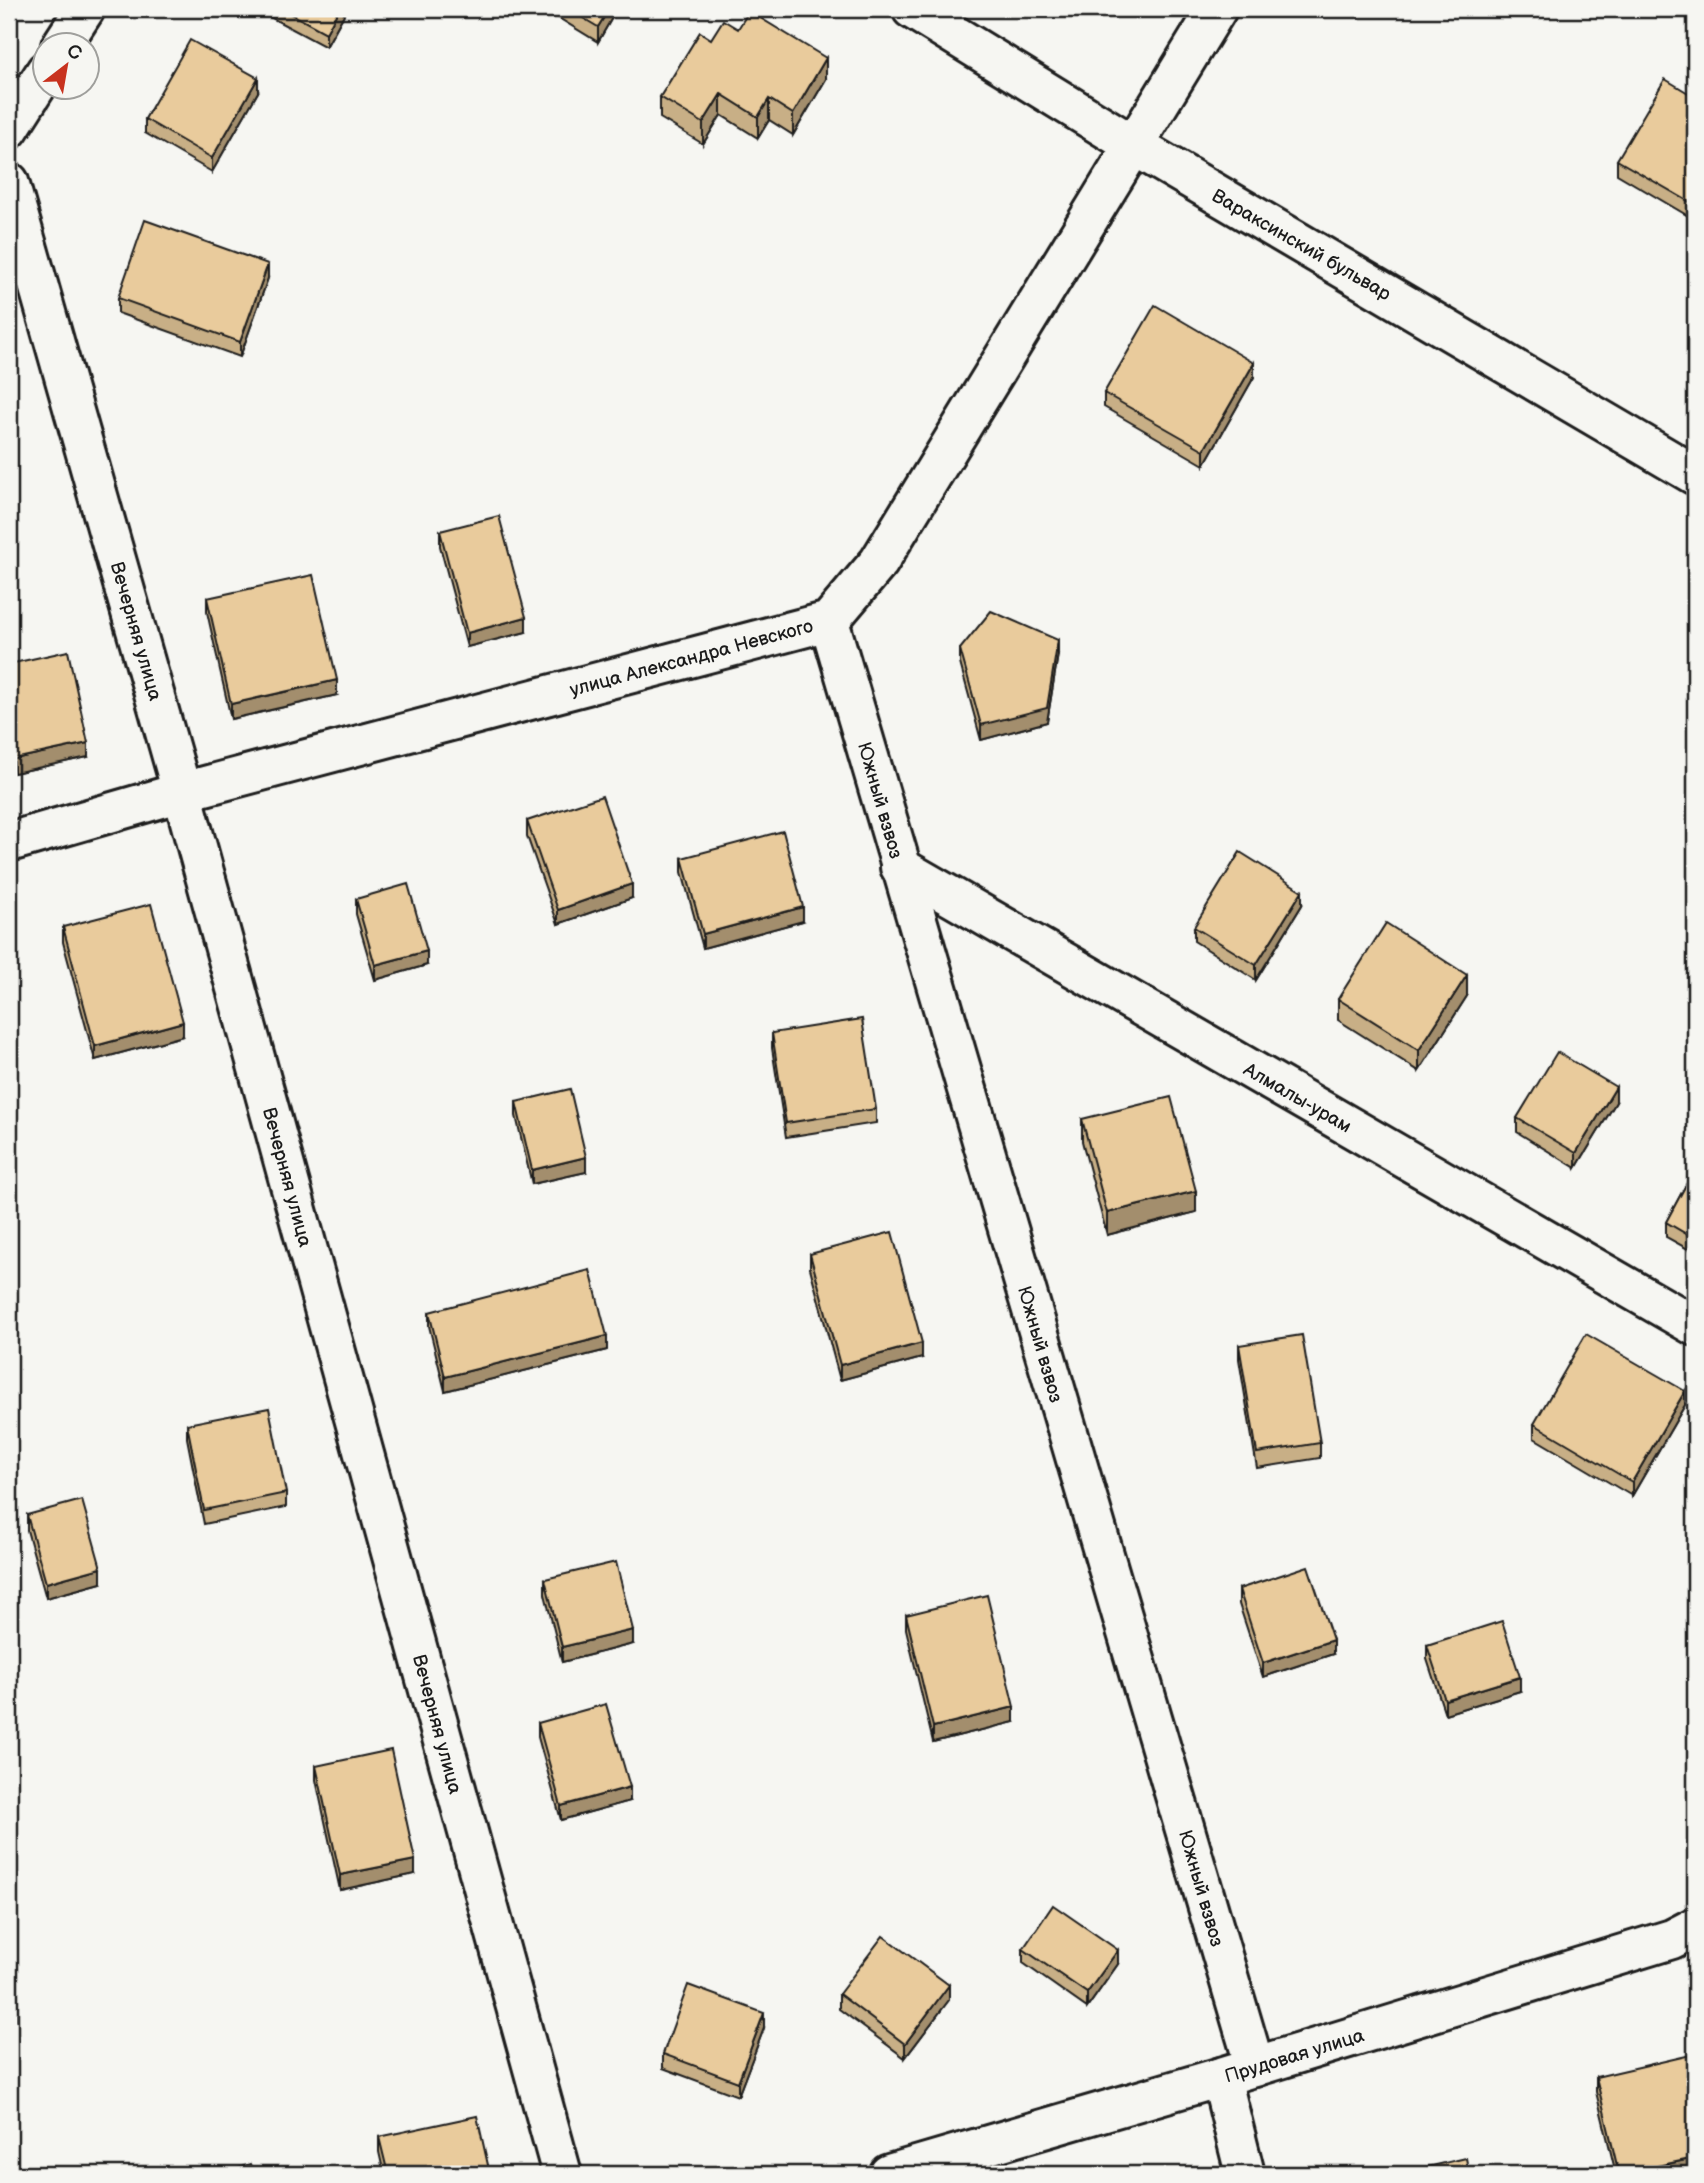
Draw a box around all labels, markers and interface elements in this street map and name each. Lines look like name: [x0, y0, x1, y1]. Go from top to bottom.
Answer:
north arrow: [32, 32, 102, 102]
text: С: [62, 39, 86, 66]
street label: Вараксинский бульвар: [1208, 185, 1395, 306]
street label: Вечерняя улица: [105, 559, 166, 703]
street label: улица Александра Невского: [567, 615, 816, 702]
street label: Южный взвоз: [852, 740, 907, 861]
street label: Алмалы-урам: [1238, 1058, 1355, 1138]
street label: Вечерняя улица: [257, 1105, 316, 1250]
street label: Южный взвоз: [1012, 1284, 1067, 1405]
street label: Вечерняя улица: [407, 1652, 466, 1797]
street label: Южный взвоз: [1173, 1828, 1228, 1949]
street label: Прудовая улица: [1222, 2024, 1367, 2089]

